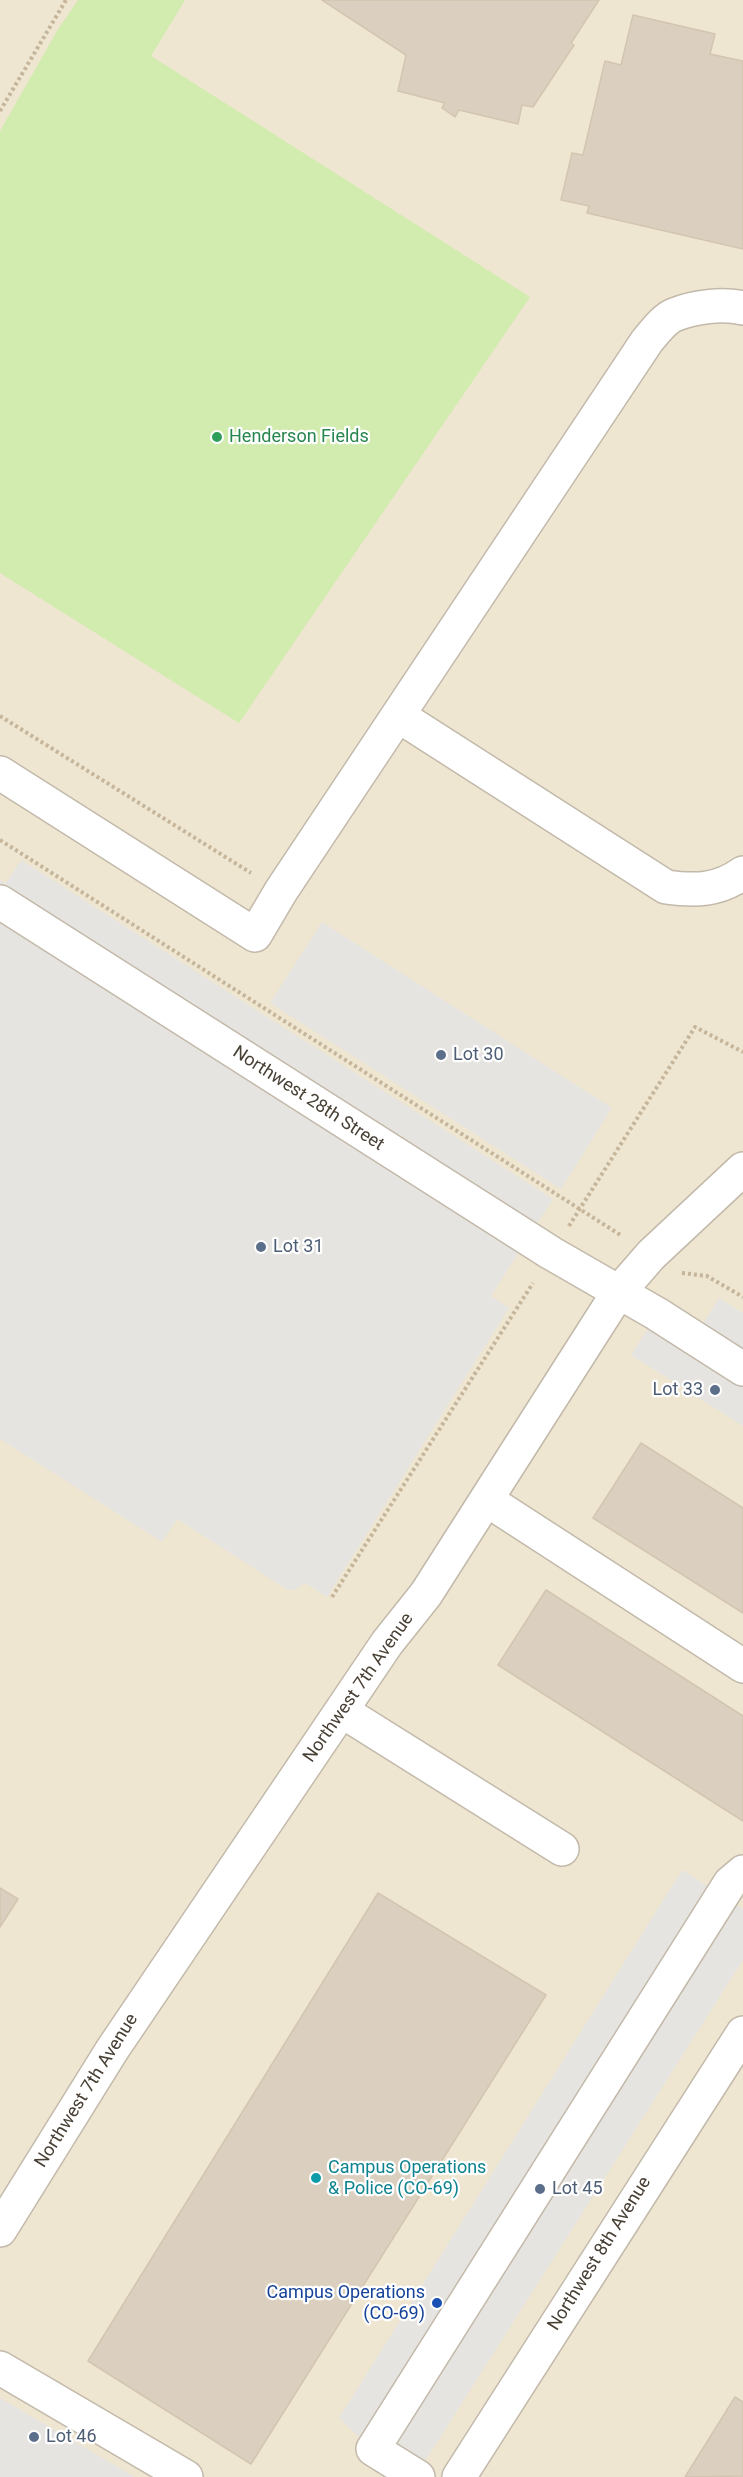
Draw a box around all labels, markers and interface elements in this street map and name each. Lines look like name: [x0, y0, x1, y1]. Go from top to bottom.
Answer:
place label: Henderson Fields: [229, 426, 369, 448]
marker: Henderson Fields: [210, 430, 224, 444]
street label: Northwest 28th Street: [228, 1042, 388, 1156]
place label: Lot 30: [453, 1044, 504, 1066]
marker: Lot 30: [434, 1048, 448, 1062]
place label: Lot 31: [273, 1236, 324, 1258]
marker: Lot 31: [254, 1240, 268, 1254]
place label: Lot 33: [652, 1379, 703, 1401]
marker: Lot 33: [708, 1383, 722, 1397]
street label: Northwest 7th Avenue: [299, 1609, 419, 1767]
street label: Northwest 7th Avenue: [31, 2010, 143, 2172]
place label: Campus Operations & Police (CO-69): [328, 2157, 486, 2200]
marker: Campus Operations & Police (CO-69): [309, 2171, 323, 2185]
street label: Northwest 8th Avenue: [544, 2173, 656, 2335]
place label: Lot 45: [552, 2178, 603, 2200]
marker: Lot 45: [533, 2182, 547, 2196]
place label: Campus Operations (CO-69): [267, 2282, 425, 2324]
marker: Campus Operations (CO-69): [430, 2296, 444, 2310]
place label: Lot 46: [46, 2426, 97, 2448]
marker: Lot 46: [27, 2430, 41, 2444]

